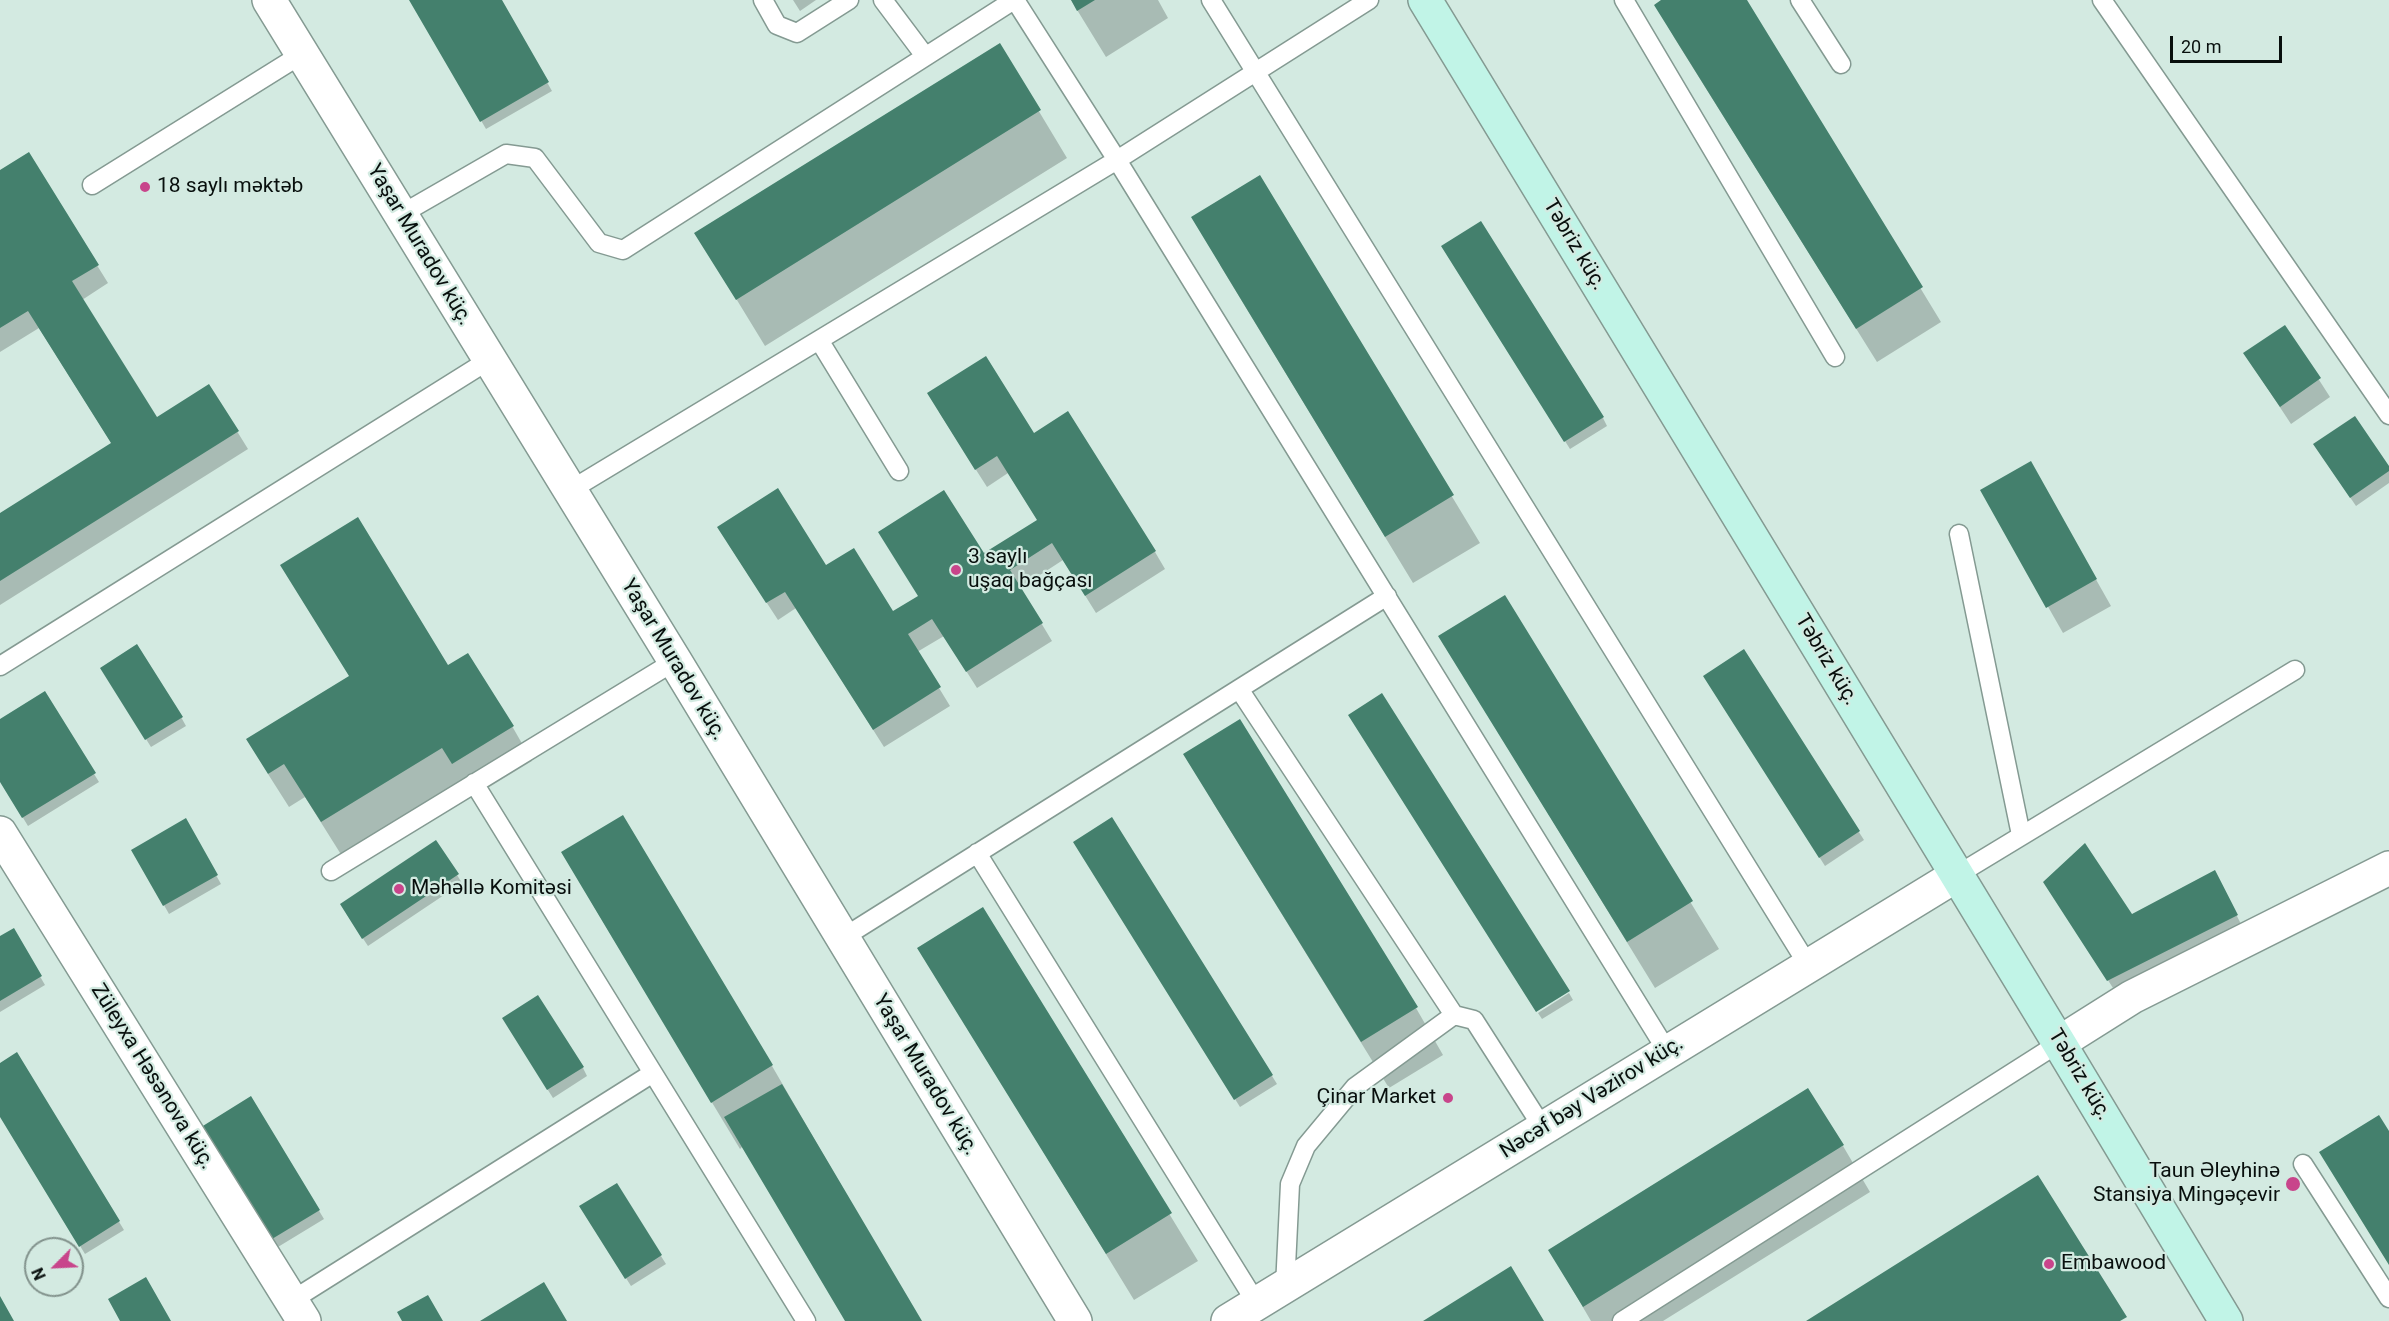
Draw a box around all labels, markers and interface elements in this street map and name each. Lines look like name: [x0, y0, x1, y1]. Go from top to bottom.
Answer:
scale bar: [2173, 24, 2286, 62]
text: 20 m: [2181, 36, 2221, 57]
street label: Yaşar Muradov küç.: [361, 160, 477, 330]
place label: 18 saylı məktəb: [157, 174, 303, 200]
marker: 18 saylı məktəb: [138, 180, 152, 194]
street label: Təbriz küç.: [1537, 195, 1611, 295]
place label: 3 saylı uşaq bağçası: [968, 545, 1092, 595]
marker: 3 saylı uşaq bağçası: [949, 563, 963, 577]
street label: Yaşar Muradov küç.: [615, 575, 731, 745]
street label: Təbriz küç.: [1789, 610, 1863, 710]
place label: Məhəllə Komitəsi: [411, 876, 572, 902]
marker: Məhəllə Komitəsi: [392, 882, 406, 896]
street label: Züleyxa Həsənova küç.: [85, 980, 219, 1174]
street label: Yaşar Muradov küç.: [867, 990, 983, 1160]
street label: Təbriz küç.: [2042, 1025, 2116, 1125]
street label: Nəcəf bəy Vəzirov küç.: [1496, 1031, 1688, 1165]
place label: Çinar Market: [1317, 1085, 1436, 1111]
marker: Çinar Market: [1441, 1091, 1455, 1105]
place label: Taun Əleyhinə Stansiya Mingəçevir: [2093, 1159, 2280, 1209]
marker: Taun Əleyhinə Stansiya Mingəçevir: [2284, 1175, 2302, 1193]
north arrow: [24, 1237, 84, 1297]
place label: Embawood: [2061, 1251, 2166, 1277]
marker: Embawood: [2042, 1257, 2056, 1271]
text: N: [28, 1265, 50, 1283]

